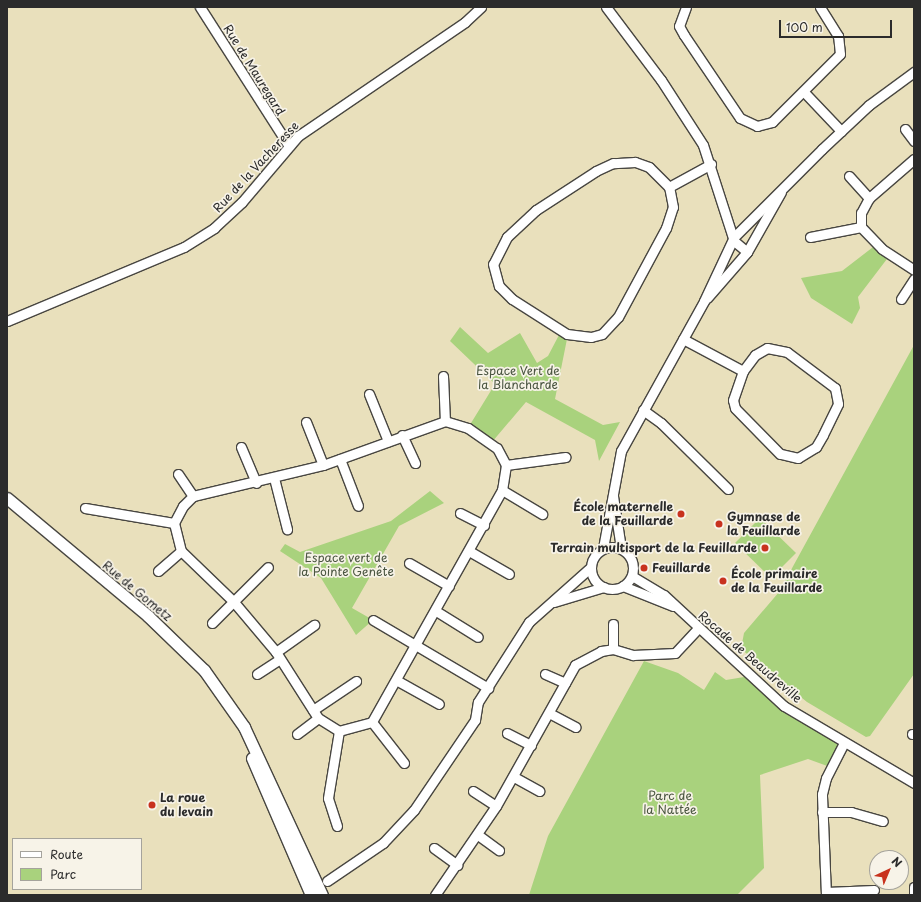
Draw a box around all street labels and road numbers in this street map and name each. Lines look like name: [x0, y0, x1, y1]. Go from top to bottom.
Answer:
street label: Rue de Mauregard: [220, 21, 288, 119]
street label: Rue de la Vacheresse: [210, 118, 302, 216]
street label: Rue de Gometz: [99, 557, 175, 625]
street label: Rocade de Beaudreville: [695, 608, 805, 706]

